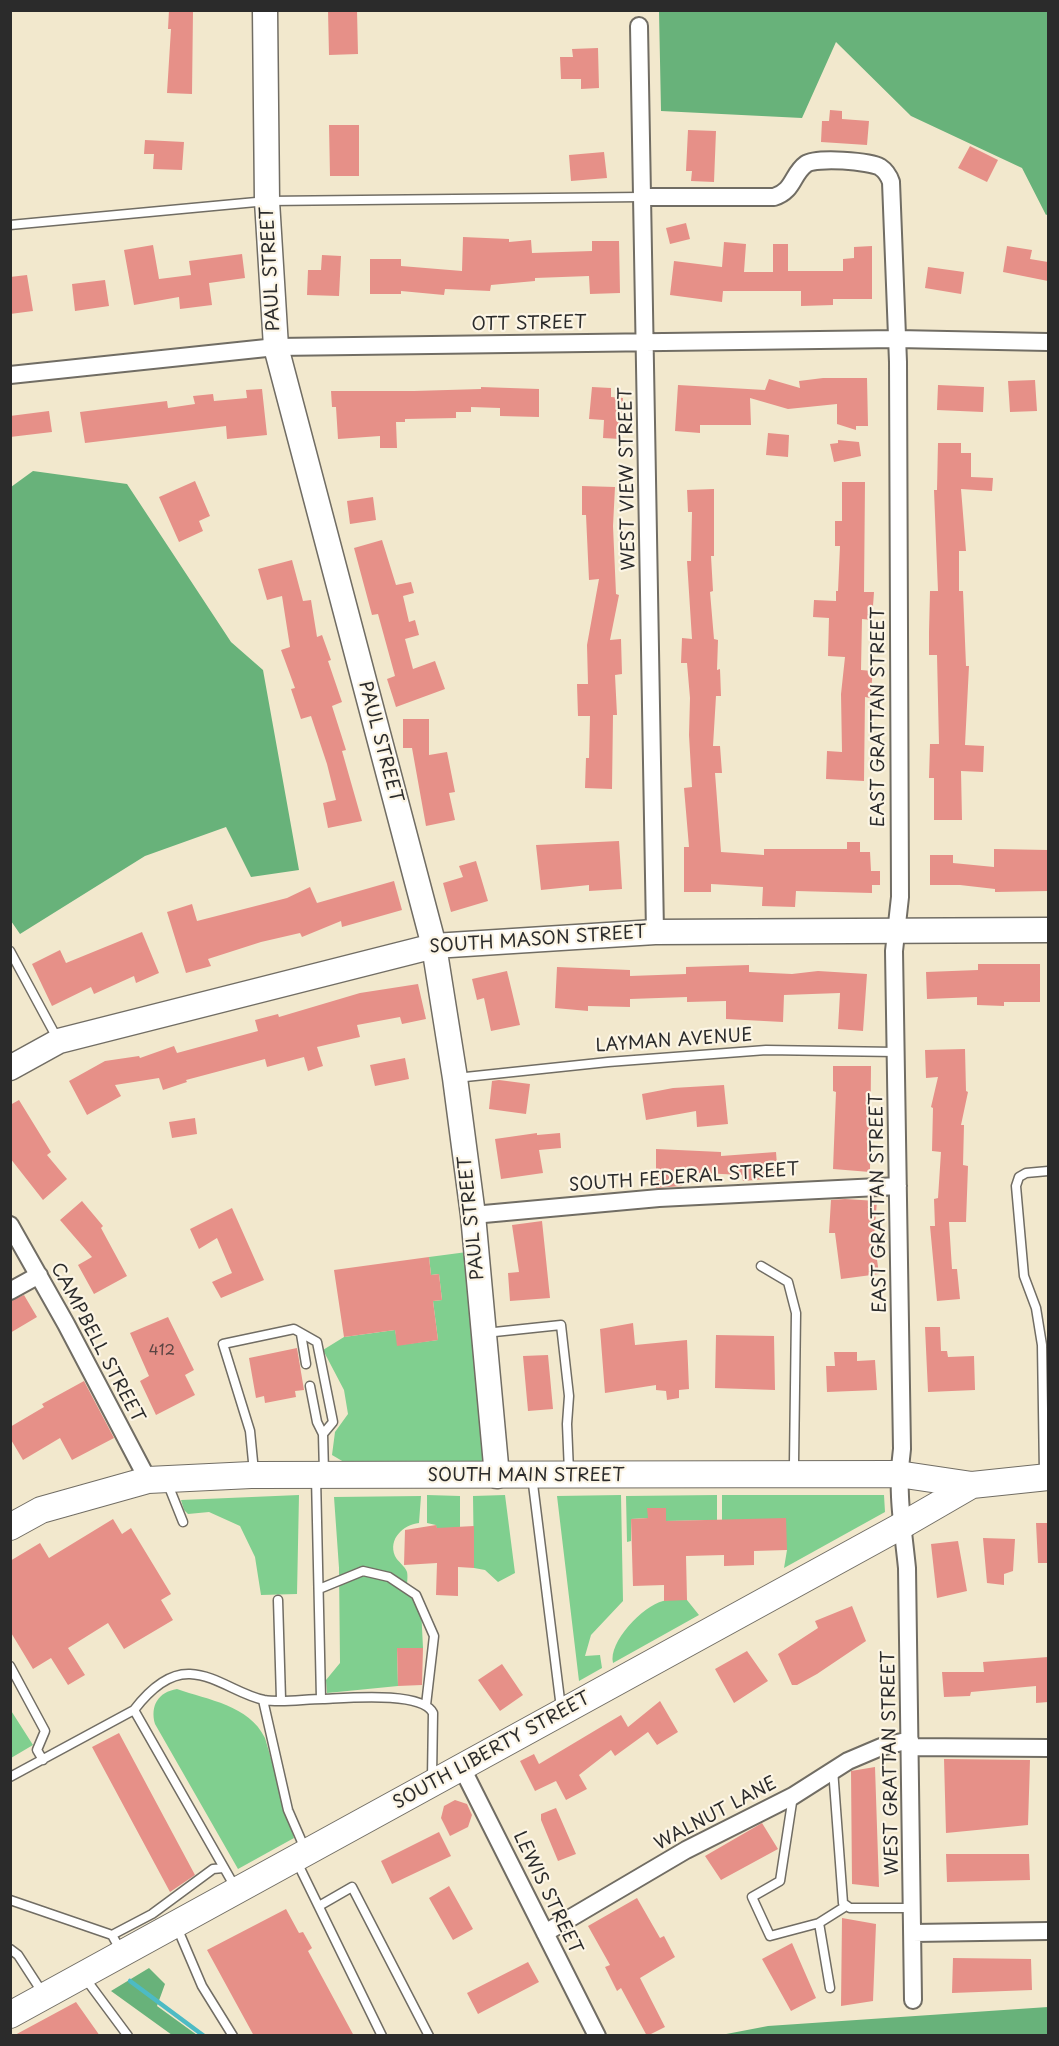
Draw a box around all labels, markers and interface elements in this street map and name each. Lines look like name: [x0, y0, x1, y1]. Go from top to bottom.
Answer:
street label: PAUL STREET: [257, 206, 285, 332]
street label: OTT STREET: [471, 312, 587, 336]
street label: WEST VIEW STREET: [616, 387, 640, 571]
street label: EAST GRATTAN STREET: [868, 607, 890, 827]
street label: PAUL STREET: [353, 679, 407, 805]
street label: SOUTH MASON STREET: [429, 922, 647, 958]
street label: LAYMAN AVENUE: [595, 1025, 753, 1057]
street label: EAST GRATTAN STREET: [866, 1093, 892, 1313]
street label: PAUL STREET: [455, 1155, 489, 1281]
street label: SOUTH FEDERAL STREET: [568, 1159, 800, 1197]
street label: CAMPBELL STREET: [46, 1259, 148, 1427]
house number: 412: [149, 1342, 175, 1360]
street label: SOUTH MAIN STREET: [427, 1465, 625, 1487]
street label: WEST GRATTAN STREET: [878, 1651, 904, 1875]
street label: SOUTH LIBERTY STREET: [390, 1688, 594, 1814]
street label: WALNUT LANE: [651, 1773, 781, 1855]
street label: LEWIS STREET: [508, 1828, 586, 1958]

